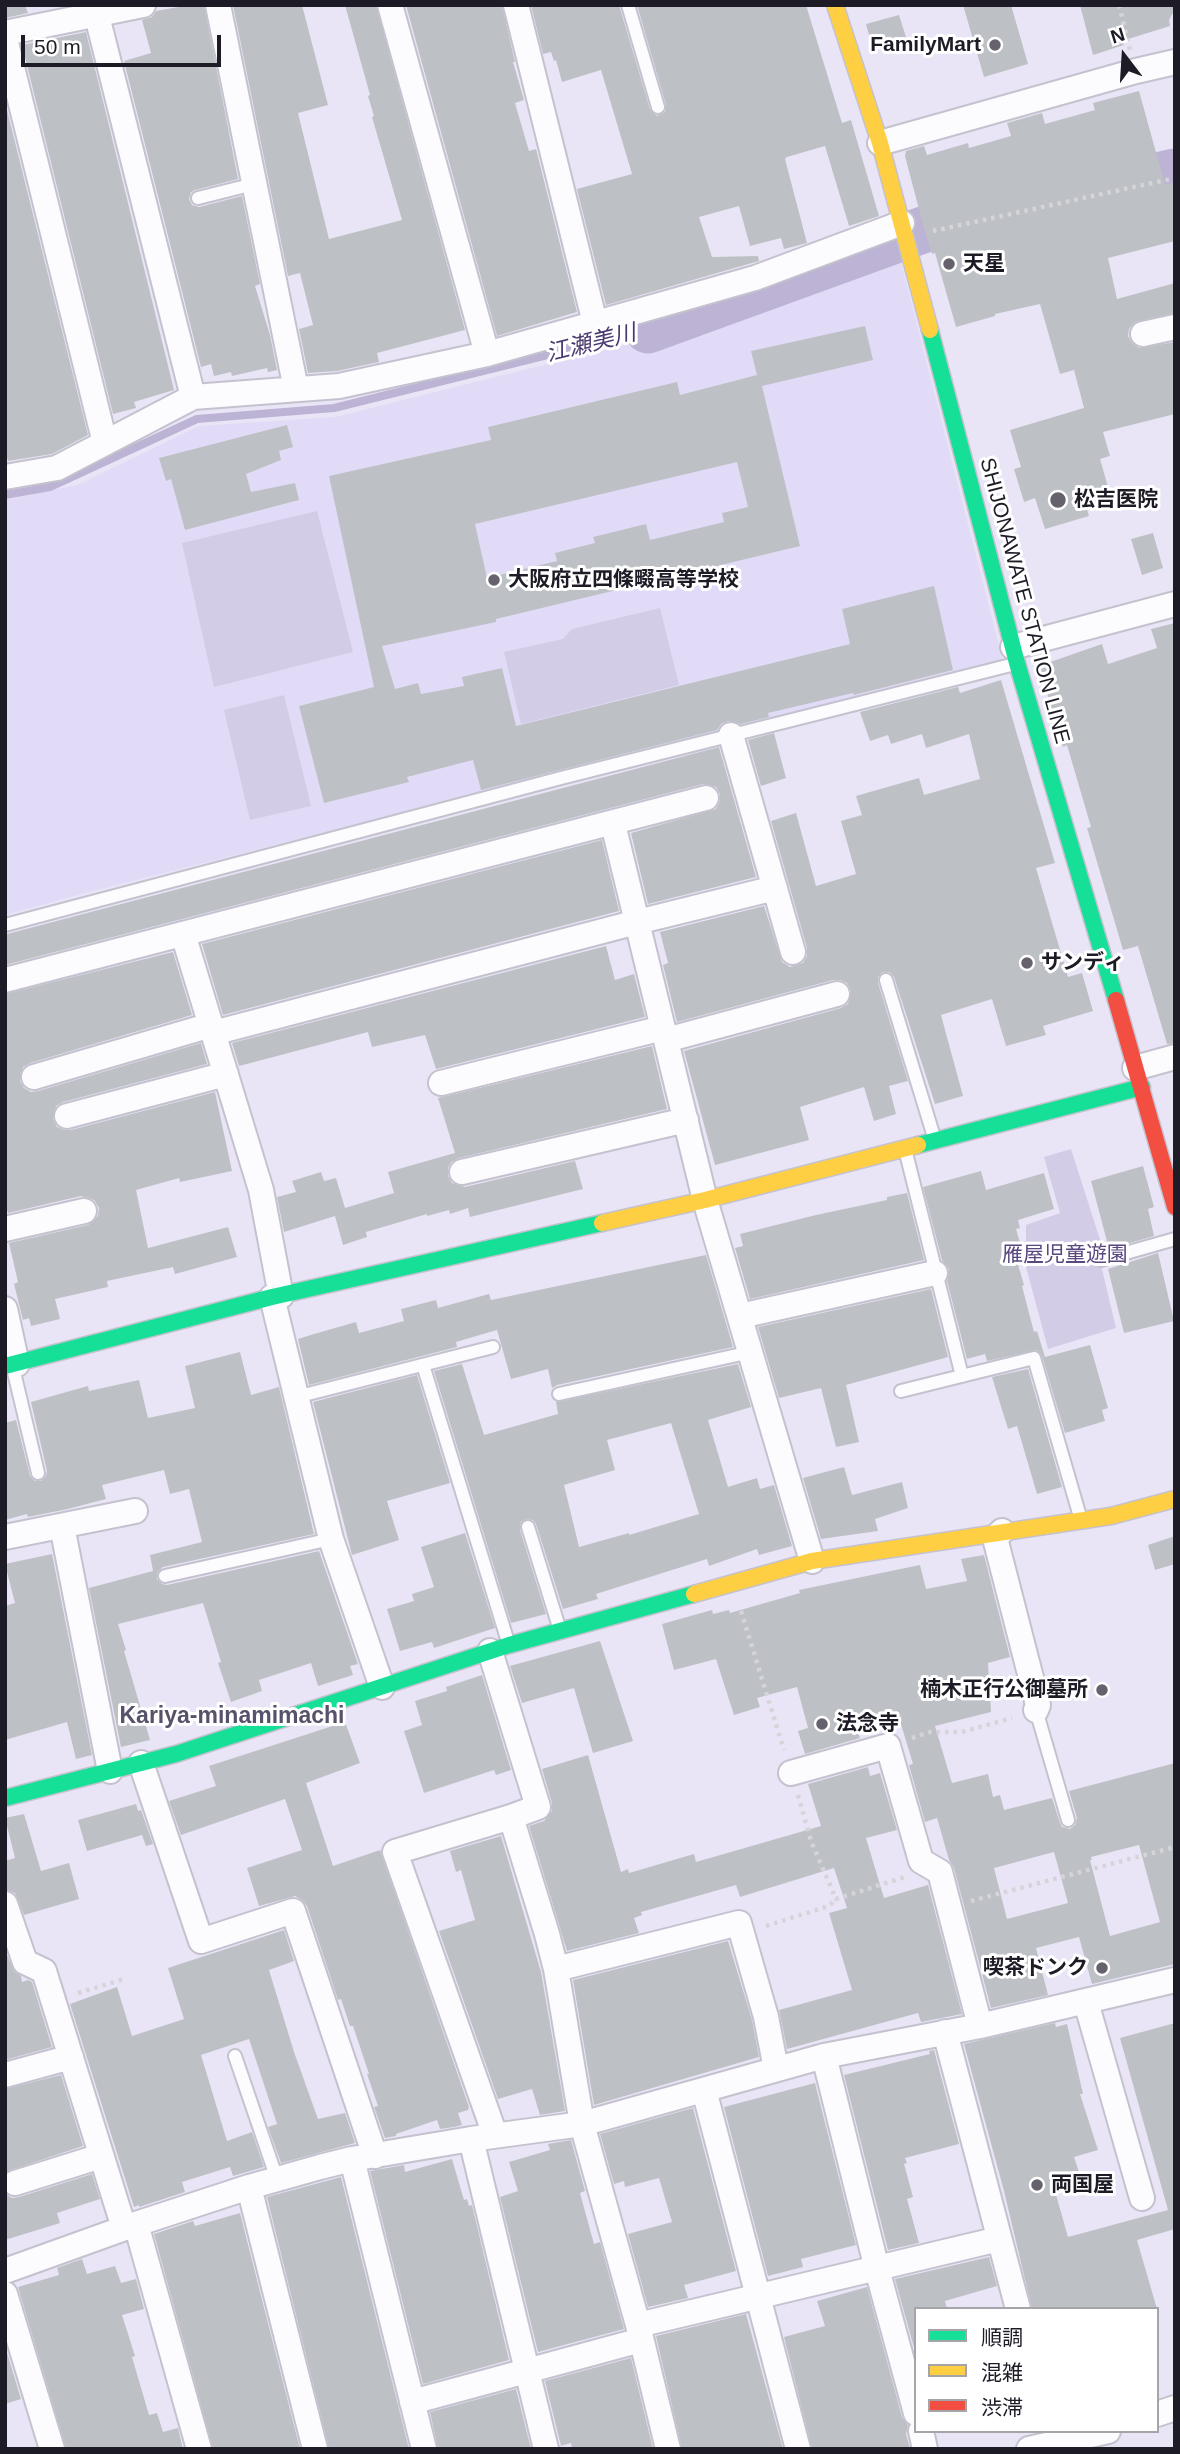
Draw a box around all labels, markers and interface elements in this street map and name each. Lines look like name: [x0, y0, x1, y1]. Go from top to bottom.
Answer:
scale bar: [24, 21, 224, 65]
north arrow: [1089, 21, 1159, 91]
text: N: [1108, 23, 1127, 47]
place label: FamilyMart: [870, 32, 981, 58]
text: 50 m: [34, 35, 81, 58]
marker: FamilyMart: [987, 37, 1003, 53]
place label: 天星: [963, 251, 1005, 277]
marker: 天星: [941, 256, 957, 272]
water label: 江瀬美川: [543, 319, 639, 369]
street label: SHIJONAWATE STATION LINE: [974, 455, 1074, 747]
place label: 松吉医院: [1074, 487, 1158, 513]
marker: 松吉医院: [1048, 490, 1068, 510]
place label: 大阪府立四條畷高等学校: [508, 567, 739, 593]
marker: 大阪府立四條畷高等学校: [486, 572, 502, 588]
place label: サンディ: [1041, 950, 1125, 976]
marker: サンディ: [1019, 955, 1035, 971]
park label: 雁屋児童遊園: [1002, 1242, 1128, 1268]
place label: 楠木正行公御墓所: [920, 1677, 1088, 1703]
marker: 楠木正行公御墓所: [1094, 1682, 1110, 1698]
district label: Kariya-minamimachi: [120, 1703, 344, 1731]
place label: 法念寺: [836, 1711, 899, 1737]
marker: 法念寺: [814, 1716, 830, 1732]
place label: 喫茶ドンク: [983, 1955, 1088, 1981]
marker: 喫茶ドンク: [1094, 1960, 1110, 1976]
place label: 両国屋: [1051, 2172, 1114, 2198]
marker: 両国屋: [1029, 2177, 1045, 2193]
legend: [914, 2307, 1159, 2433]
text: 順調: [981, 2326, 1023, 2349]
text: 混雑: [981, 2361, 1023, 2384]
text: 渋滞: [981, 2396, 1023, 2419]

